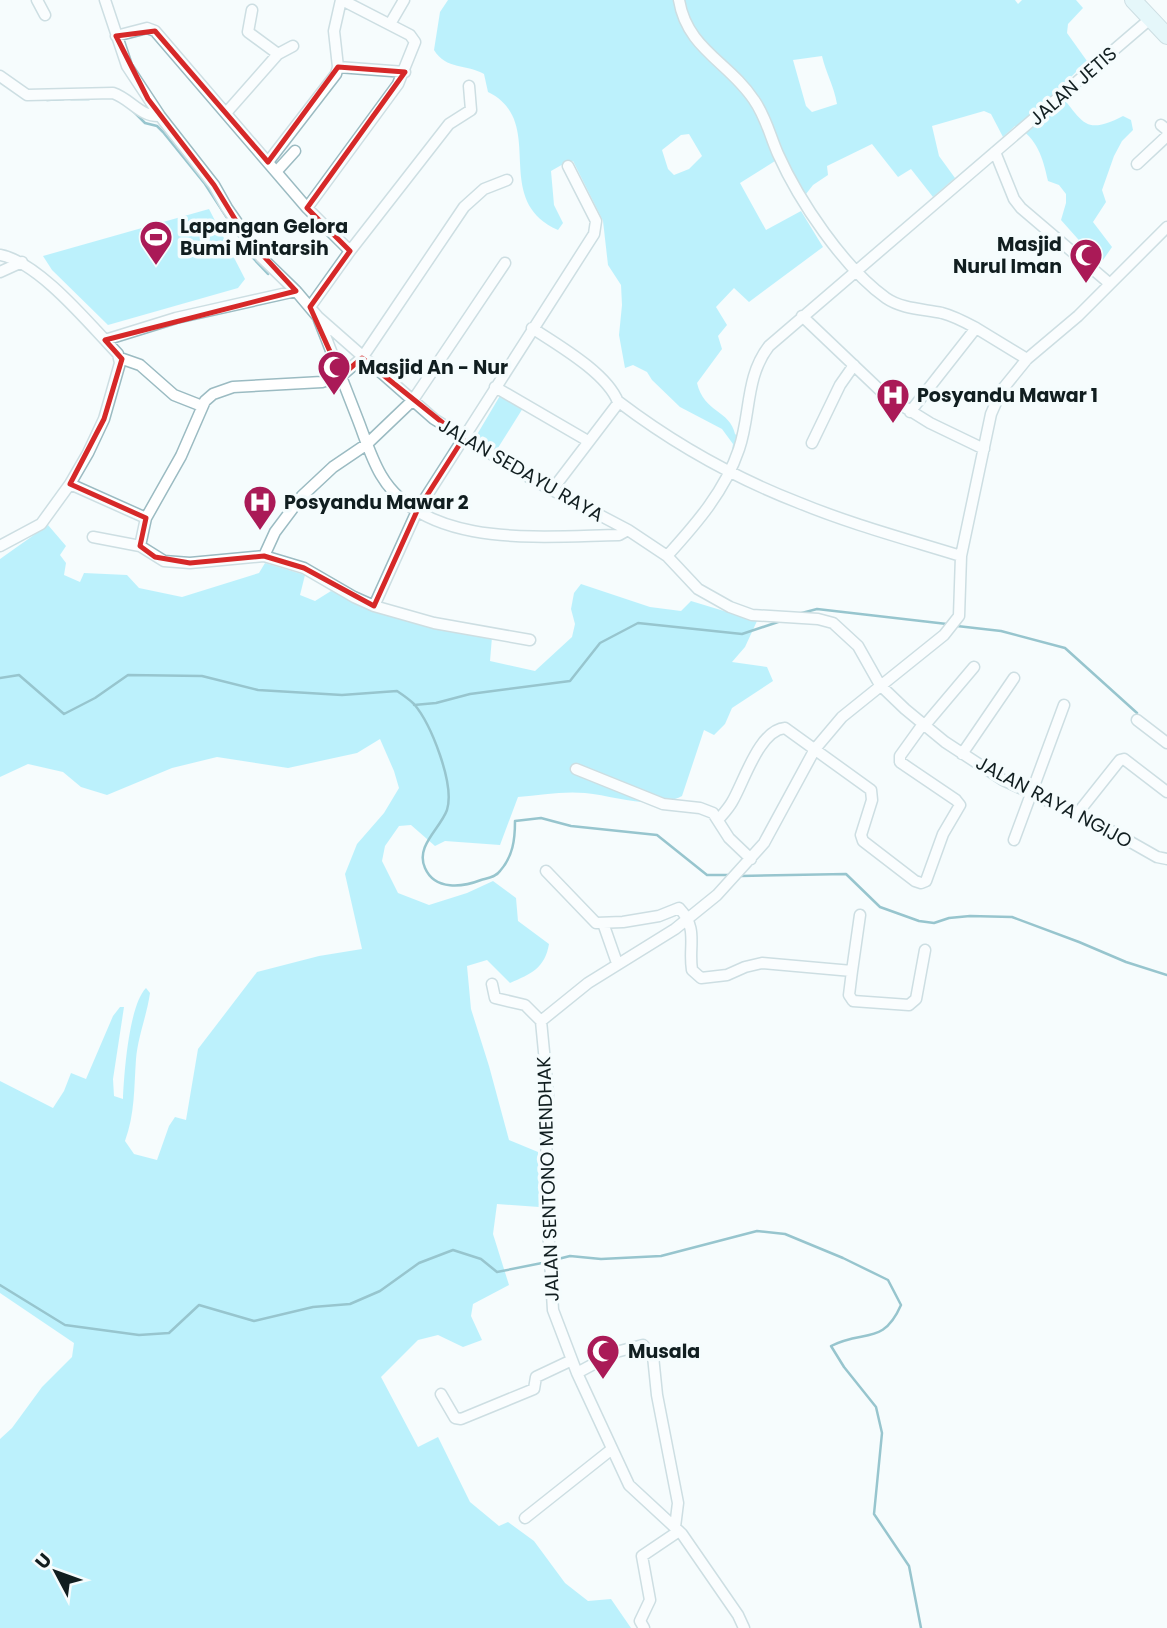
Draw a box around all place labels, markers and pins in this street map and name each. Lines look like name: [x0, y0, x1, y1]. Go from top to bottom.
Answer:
place label: Lapangan Gelora Bumi Mintarsih: [180, 213, 348, 262]
sports icon: Lapangan Gelora Bumi Mintarsih: [137, 218, 175, 267]
place label: Masjid Nurul Iman: [953, 231, 1062, 280]
mosque icon: Masjid Nurul Iman: [1067, 236, 1105, 285]
mosque icon: Masjid An - Nur: [315, 348, 353, 397]
place label: Masjid An - Nur: [358, 354, 508, 381]
hospital icon: Posyandu Mawar 1: [874, 376, 912, 425]
place label: Posyandu Mawar 1: [917, 382, 1098, 409]
hospital icon: Posyandu Mawar 2: [241, 483, 279, 532]
place label: Posyandu Mawar 2: [284, 489, 469, 516]
mosque icon: Musala: [584, 1332, 622, 1381]
place label: Musala: [628, 1338, 700, 1365]

